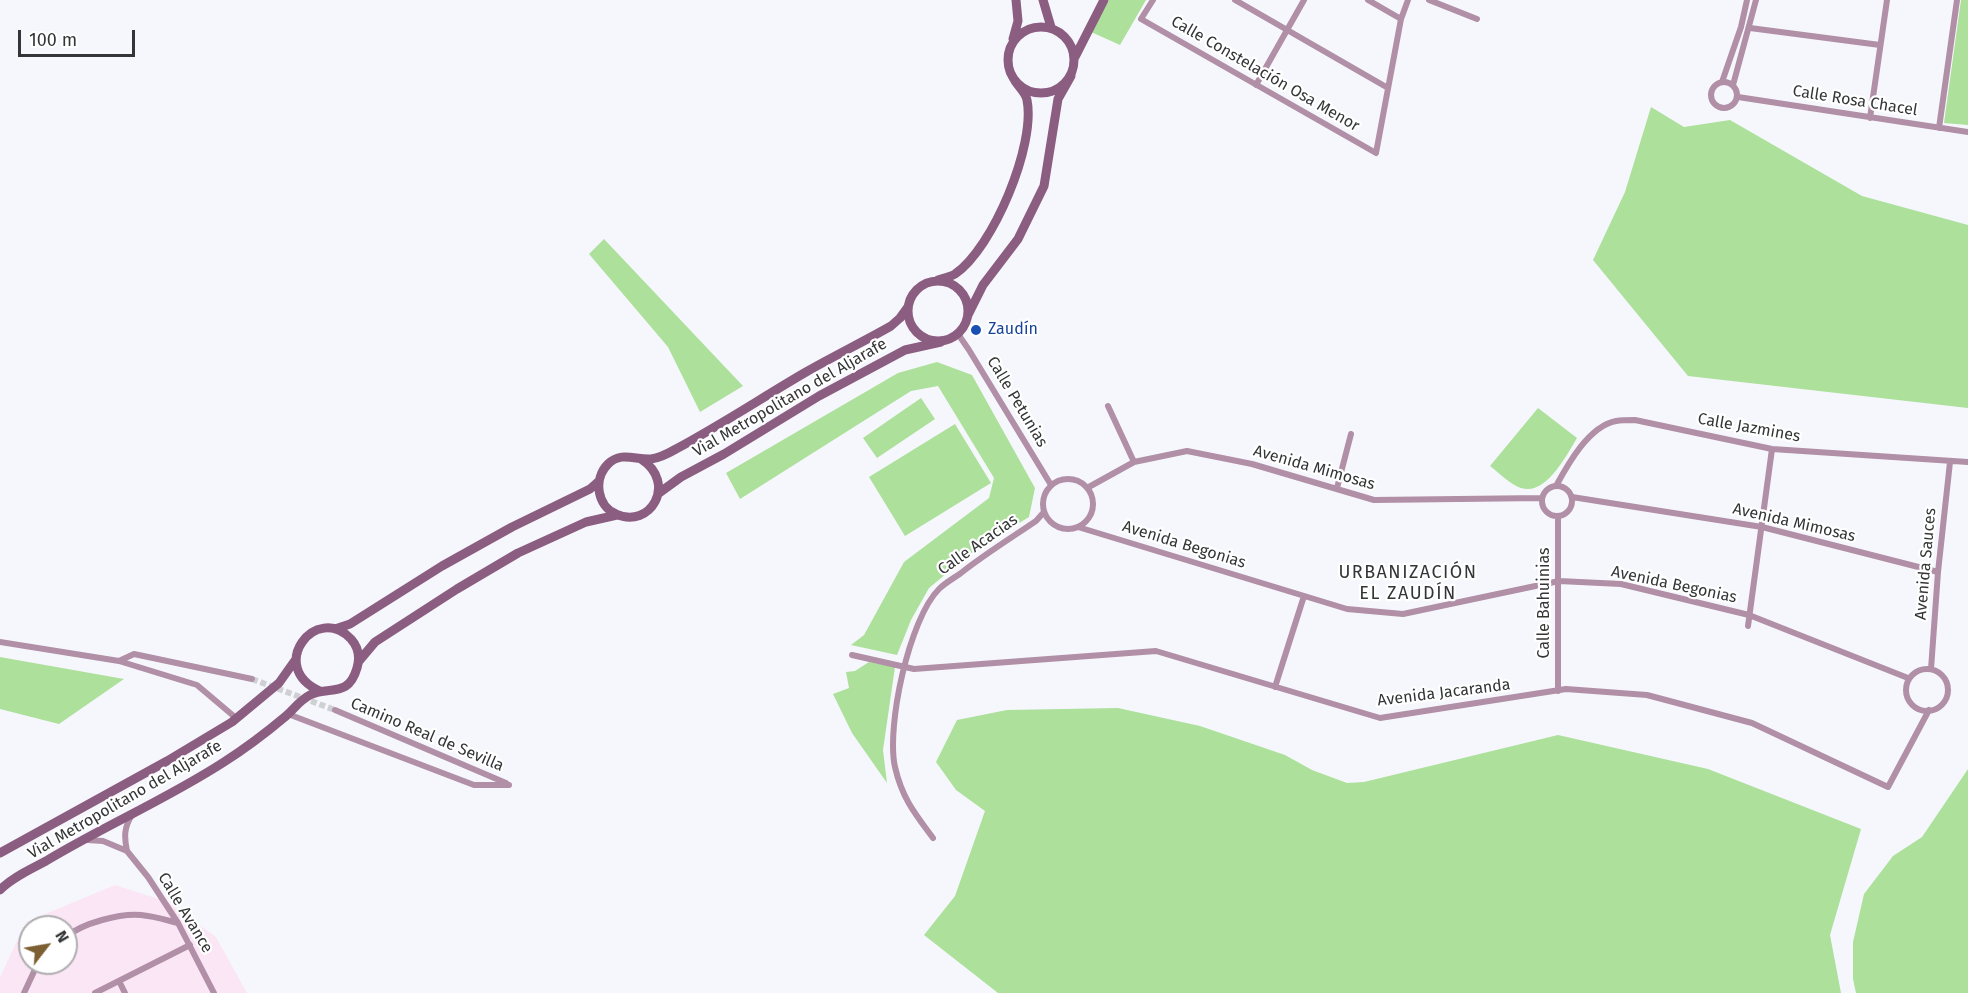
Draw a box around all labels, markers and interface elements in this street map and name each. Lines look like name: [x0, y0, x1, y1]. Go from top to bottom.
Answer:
street label: Calle Constelación Osa Menor: [1167, 12, 1363, 136]
scale bar: [21, 18, 138, 56]
text: 100 m: [29, 29, 77, 51]
street label: Calle Rosa Chacel: [1791, 82, 1919, 120]
place label: Zaudín: [988, 320, 1038, 340]
marker: Zaudín: [969, 323, 983, 337]
street label: Vial Metropolitano del Aljarafe: [690, 335, 890, 461]
street label: Calle Petunias: [982, 353, 1052, 451]
street label: Calle Jazmines: [1696, 410, 1802, 446]
street label: Avenida Mimosas: [1251, 441, 1377, 495]
street label: Avenida Mimosas: [1731, 500, 1857, 546]
street label: Avenida Sauces: [1912, 507, 1940, 621]
street label: Calle Acacias: [934, 510, 1022, 580]
street label: Avenida Begonias: [1120, 517, 1248, 573]
street label: Calle Bahuinias: [1535, 547, 1555, 659]
district label: URBANIZACIÓN EL ZAUDÍN: [1338, 562, 1478, 604]
street label: Avenida Begonias: [1609, 562, 1739, 608]
street label: Avenida Jacaranda: [1376, 675, 1512, 711]
street label: Camino Real de Sevilla: [348, 694, 506, 776]
street label: Vial Metropolitano del Aljarafe: [25, 737, 225, 863]
street label: Calle Avance: [153, 869, 217, 957]
north arrow: [18, 915, 78, 975]
text: N: [51, 927, 73, 946]

